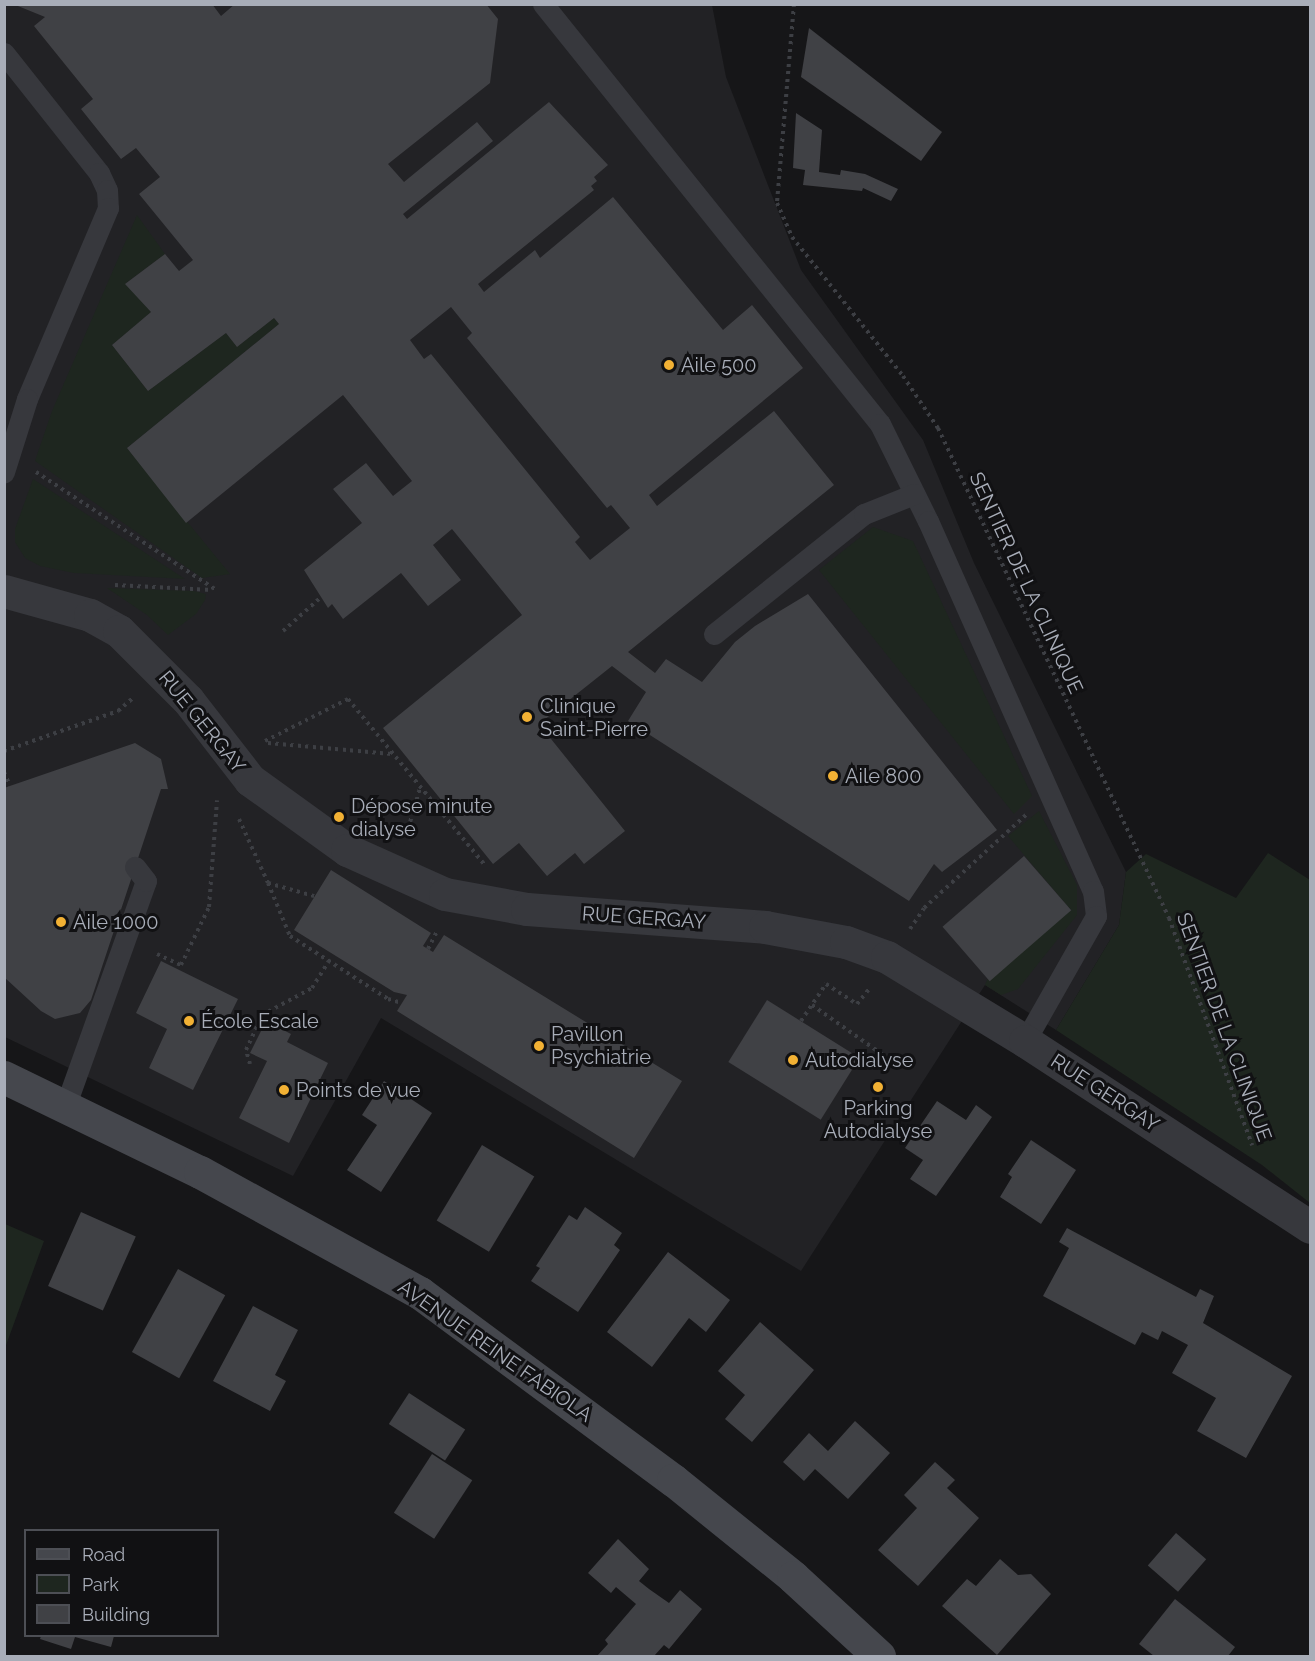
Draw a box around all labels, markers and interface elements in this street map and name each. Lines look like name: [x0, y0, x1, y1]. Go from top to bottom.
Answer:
place label: Aile 500: [681, 353, 757, 377]
marker: Aile 500: [662, 358, 676, 372]
street label: SENTIER DE LA CLINIQUE: [964, 468, 1088, 698]
street label: RUE GERGAY: [154, 666, 250, 778]
place label: Clinique Saint-Pierre: [540, 694, 648, 741]
marker: Clinique Saint-Pierre: [518, 708, 536, 726]
place label: Aile 800: [845, 764, 921, 788]
marker: Aile 800: [826, 769, 840, 783]
place label: Dépose minute dialyse: [351, 794, 492, 841]
marker: Dépose minute dialyse: [332, 810, 346, 824]
street label: RUE GERGAY: [581, 902, 707, 934]
street label: SENTIER DE LA CLINIQUE: [1171, 909, 1277, 1145]
place label: Aile 1000: [73, 910, 158, 934]
marker: Aile 1000: [54, 915, 68, 929]
place label: École Escale: [201, 1009, 319, 1033]
marker: École Escale: [182, 1014, 196, 1028]
place label: Pavillon Psychiatrie: [551, 1022, 651, 1069]
marker: Pavillon Psychiatrie: [532, 1039, 546, 1053]
place label: Autodialyse: [805, 1048, 913, 1072]
street label: RUE GERGAY: [1046, 1049, 1164, 1137]
marker: Autodialyse: [786, 1053, 800, 1067]
place label: Points de vue: [296, 1078, 421, 1102]
marker: Parking Autodialyse: [871, 1080, 885, 1094]
marker: Points de vue: [277, 1083, 291, 1097]
place label: Parking Autodialyse: [824, 1096, 932, 1143]
street label: AVENUE REINE FABIOLA: [393, 1275, 597, 1427]
legend: [24, 1529, 219, 1637]
text: Road: [82, 1544, 125, 1565]
text: Park: [82, 1574, 119, 1595]
text: Building: [82, 1604, 150, 1625]

